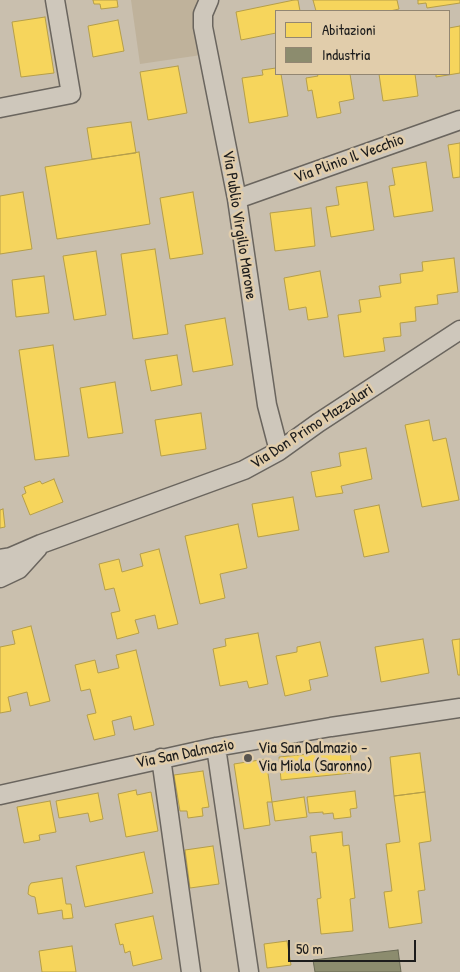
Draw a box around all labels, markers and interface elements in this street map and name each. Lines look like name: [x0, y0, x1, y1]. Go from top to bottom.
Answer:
legend: [275, 10, 450, 75]
text: Abitazioni: [322, 19, 376, 40]
text: Industria: [322, 44, 370, 65]
street label: Via Plinio Il Vecchio: [292, 130, 406, 188]
street label: Via Publio Virgilio Marone: [218, 149, 260, 301]
street label: Via Don Primo Mazzolari: [247, 380, 377, 474]
street label: Via San Dalmazio: [134, 735, 236, 773]
place label: Via San Dalmazio - Via Miola (Saronno): [258, 739, 373, 777]
marker: Via San Dalmazio - Via Miola (Saronno): [242, 752, 254, 764]
scale bar: [290, 930, 418, 962]
text: 50 m: [296, 938, 323, 959]

